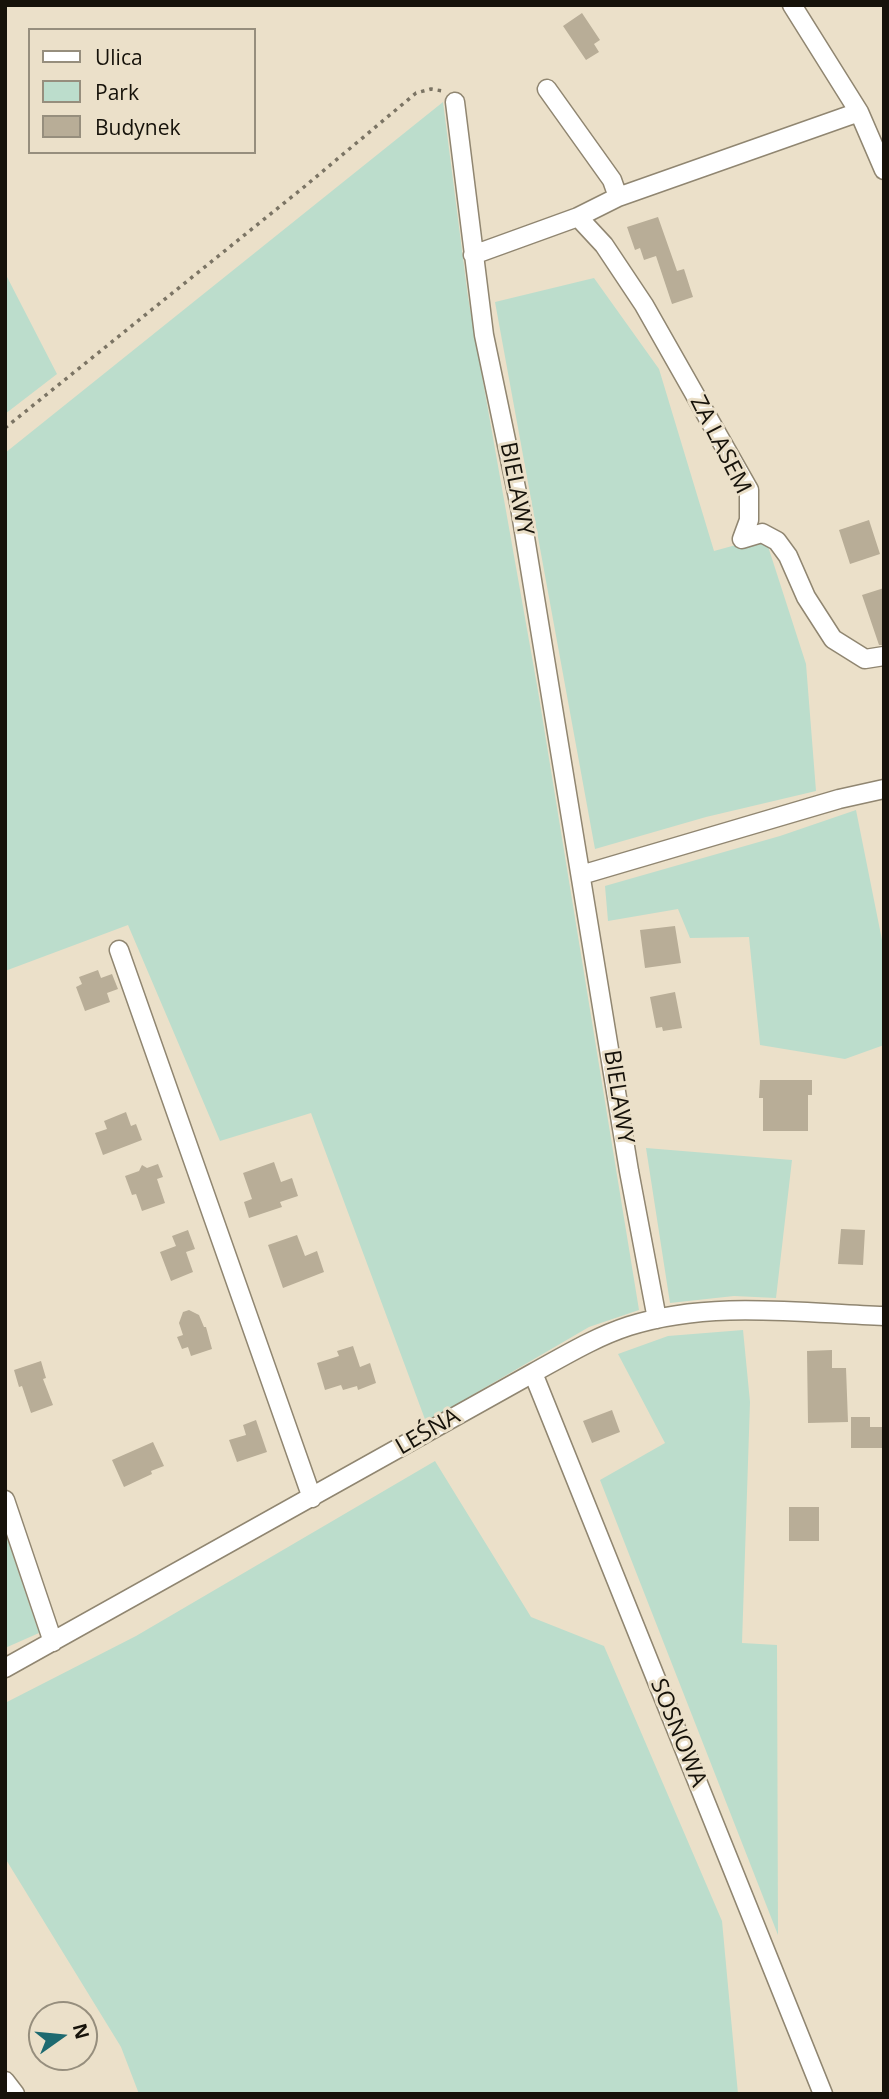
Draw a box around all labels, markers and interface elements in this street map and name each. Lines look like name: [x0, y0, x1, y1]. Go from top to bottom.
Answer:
legend: [28, 28, 256, 154]
text: Ulica: [95, 43, 143, 71]
text: Park: [95, 78, 139, 106]
text: Budynek: [95, 113, 181, 141]
street label: ZA LASEM: [684, 391, 756, 499]
street label: BIELAWY: [493, 440, 539, 538]
street label: BIELAWY: [597, 1048, 639, 1146]
street label: LEŚNA: [391, 1403, 465, 1461]
street label: SOSNOWA: [644, 1675, 712, 1791]
north arrow: [28, 2001, 98, 2071]
text: N: [67, 2020, 96, 2042]

